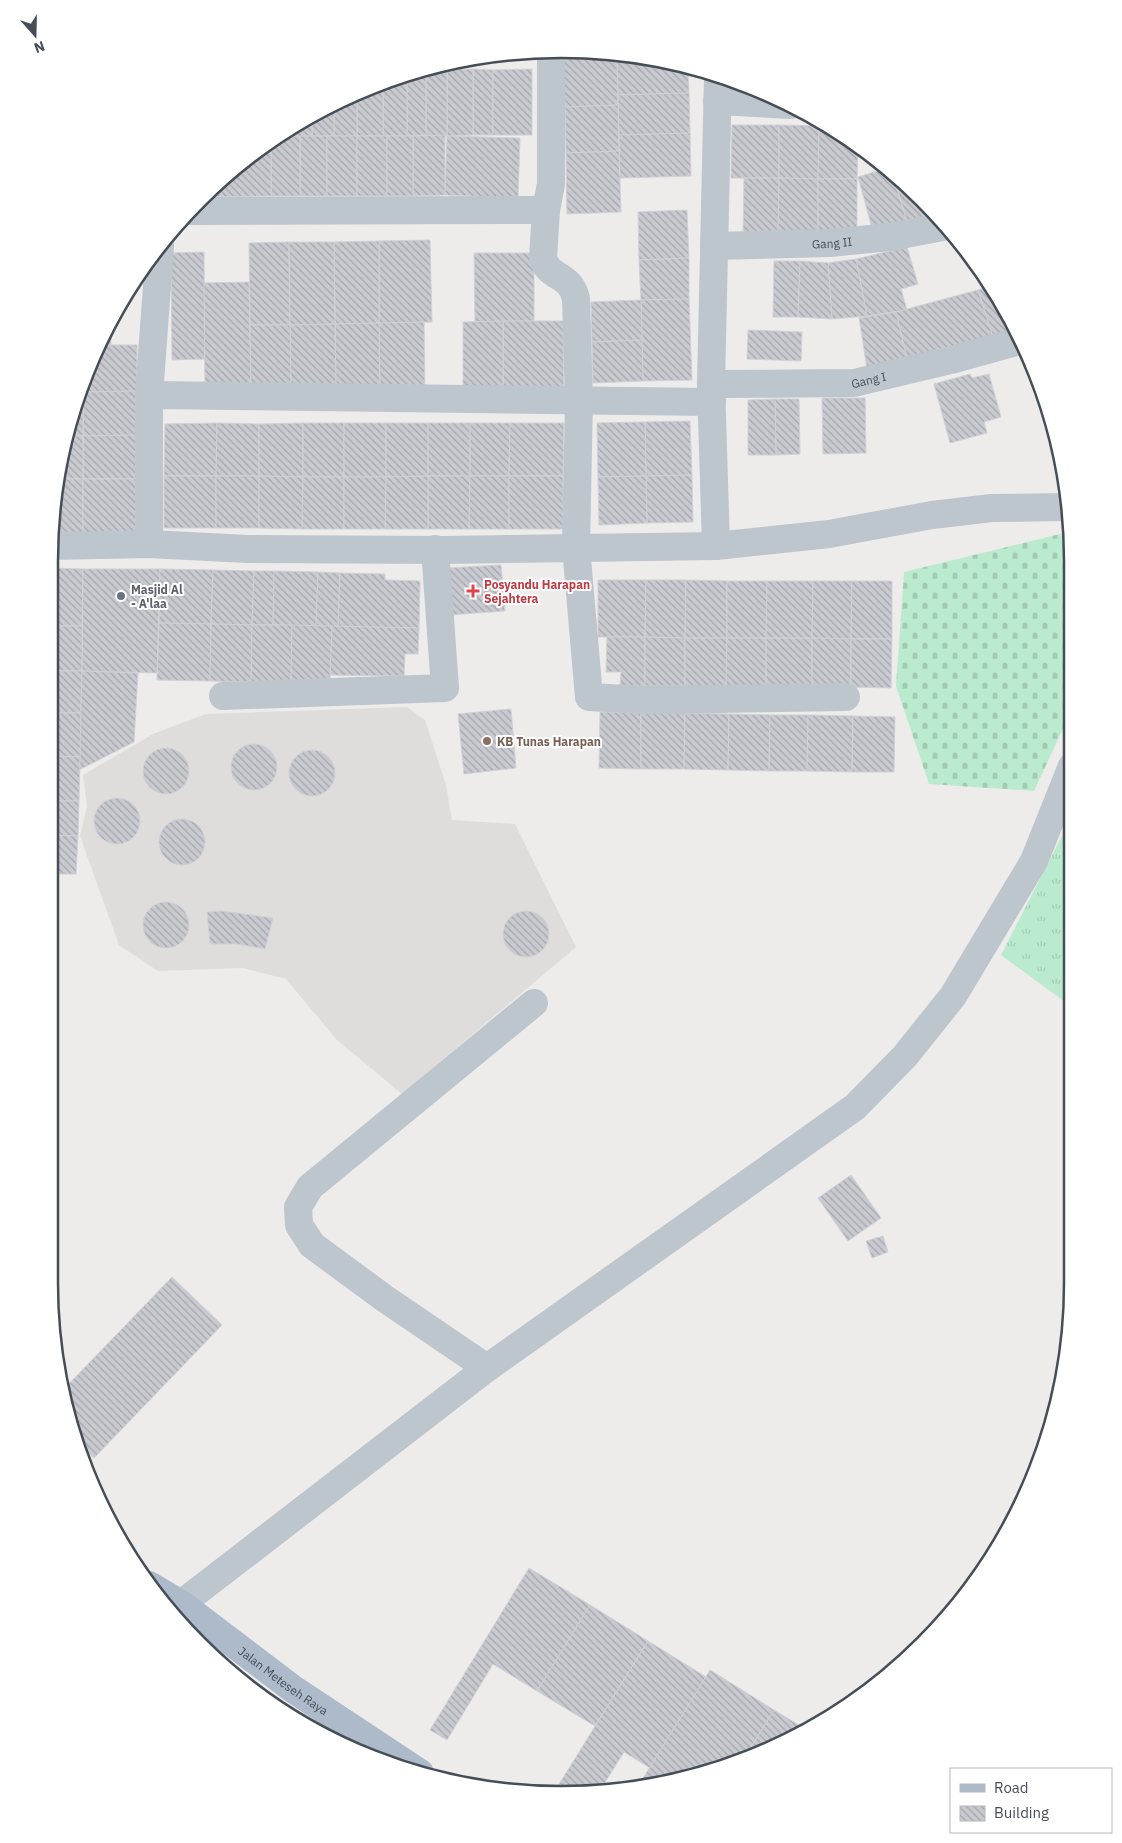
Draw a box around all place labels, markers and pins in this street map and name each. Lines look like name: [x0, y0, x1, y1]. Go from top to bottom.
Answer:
place label: Posyandu Harapan Sejahtera: [484, 577, 590, 606]
place label: Masjid Al - A'laa: [131, 582, 183, 611]
marker: Posyandu Harapan Sejahtera: [466, 584, 480, 598]
marker: Masjid Al - A'laa: [115, 590, 127, 602]
place label: KB Tunas Harapan: [497, 734, 601, 749]
marker: KB Tunas Harapan: [481, 735, 493, 747]

